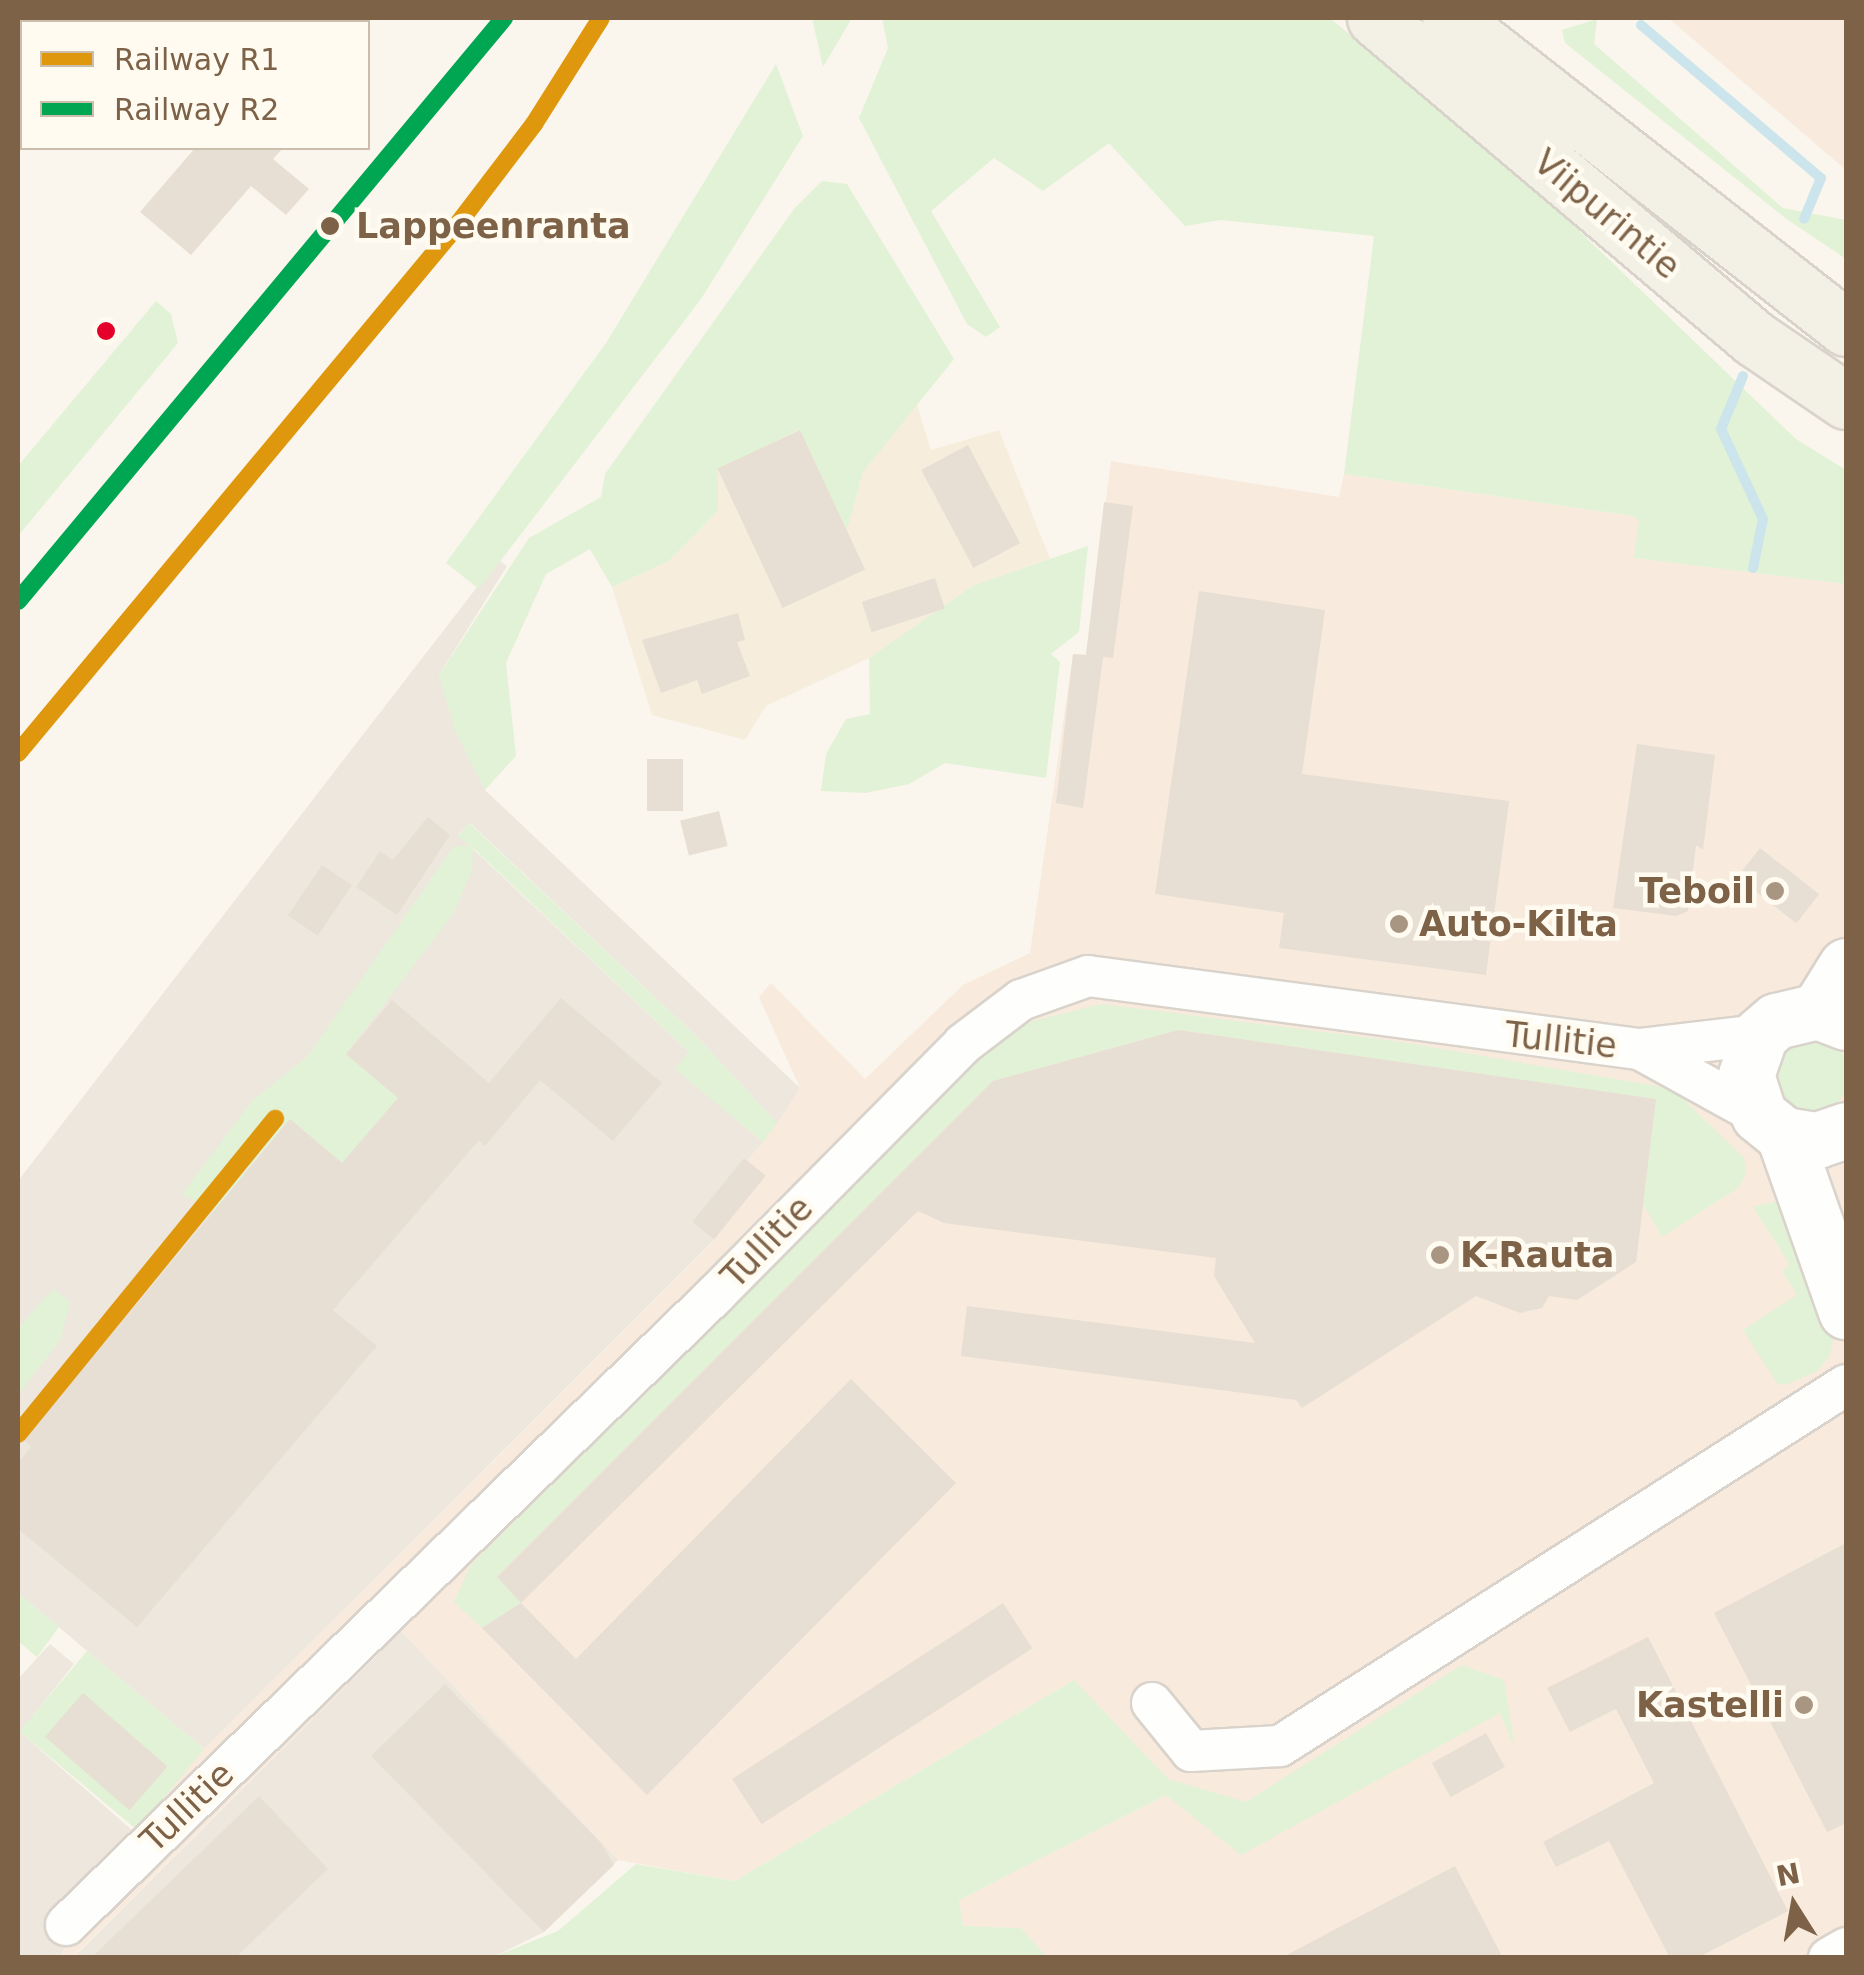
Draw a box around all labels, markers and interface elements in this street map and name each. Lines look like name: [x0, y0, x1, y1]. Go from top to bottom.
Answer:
legend: [20, 20, 370, 150]
text: Railway R1: [114, 42, 279, 77]
text: Railway R2: [114, 92, 279, 127]
street label: Viipurintie: [1525, 141, 1689, 287]
place label: Lappeenranta: [356, 205, 631, 247]
marker: Lappeenranta: [313, 209, 347, 243]
unlabelled marker: [96, 321, 116, 341]
place label: Teboil: [1639, 870, 1755, 912]
marker: Teboil: [1764, 880, 1786, 902]
place label: Auto-Kilta: [1419, 903, 1618, 945]
marker: Auto-Kilta: [1388, 913, 1410, 935]
street label: Tullitie: [1503, 1013, 1619, 1067]
street label: Tullitie: [713, 1187, 821, 1297]
place label: K-Rauta: [1460, 1234, 1614, 1276]
marker: K-Rauta: [1429, 1244, 1451, 1266]
place label: Kastelli: [1636, 1684, 1784, 1726]
marker: Kastelli: [1793, 1694, 1815, 1716]
street label: Tullitie: [132, 1753, 242, 1861]
north arrow: [1744, 1855, 1844, 1955]
text: N: [1774, 1857, 1803, 1893]

